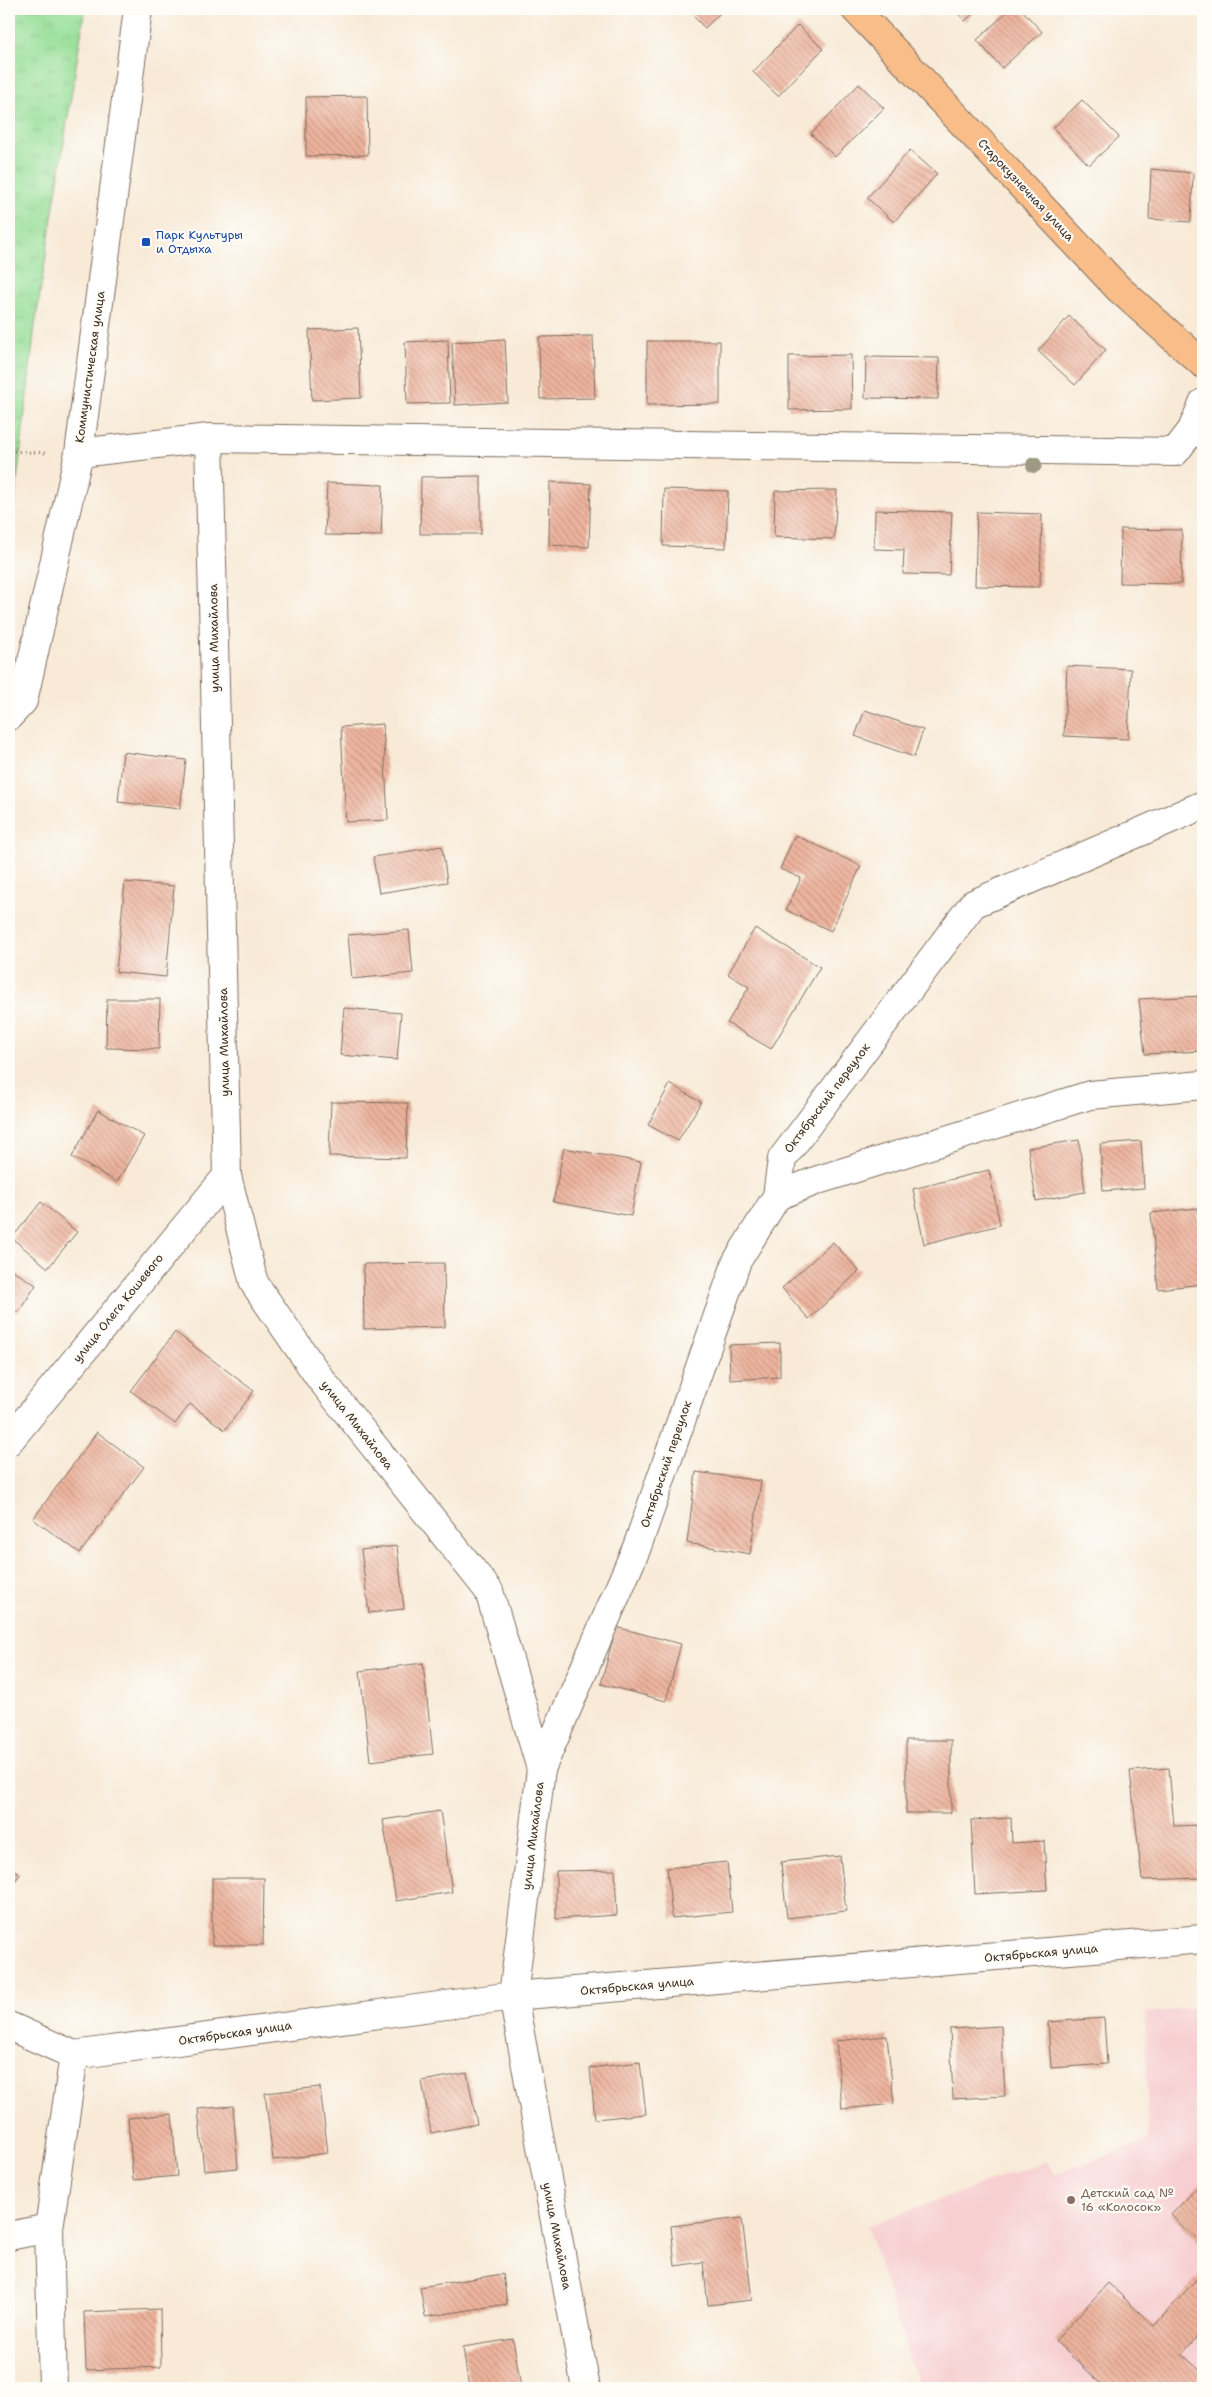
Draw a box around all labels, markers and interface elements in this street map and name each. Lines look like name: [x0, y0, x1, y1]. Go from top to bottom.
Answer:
street label: Старокузнечная улица: [974, 135, 1078, 245]
place label: Парк Культуры и Отдыха: [156, 227, 243, 257]
marker: Парк Культуры и Отдыха: [140, 236, 152, 248]
street label: Коммунистическая улица: [71, 289, 109, 444]
street label: улица Михайлова: [205, 583, 223, 693]
street label: улица Михайлова: [215, 987, 233, 1097]
street label: Октябрьский переулок: [780, 1039, 874, 1156]
street label: улица Олега Кошевого: [69, 1250, 167, 1366]
street label: улица Михайлова: [317, 1377, 397, 1473]
street label: Октябрьский переулок: [637, 1398, 696, 1530]
street label: улица Михайлова: [518, 1780, 548, 1891]
street label: Октябрьская улица: [983, 1940, 1099, 1966]
street label: Октябрьская улица: [579, 1973, 695, 1999]
street label: Октябрьская улица: [177, 2017, 293, 2049]
street label: улица Михайлова: [539, 2181, 575, 2292]
place label: Детский сад № 16 «Колосок»: [1081, 2185, 1174, 2215]
marker: Детский сад № 16 «Колосок»: [1065, 2194, 1077, 2206]

